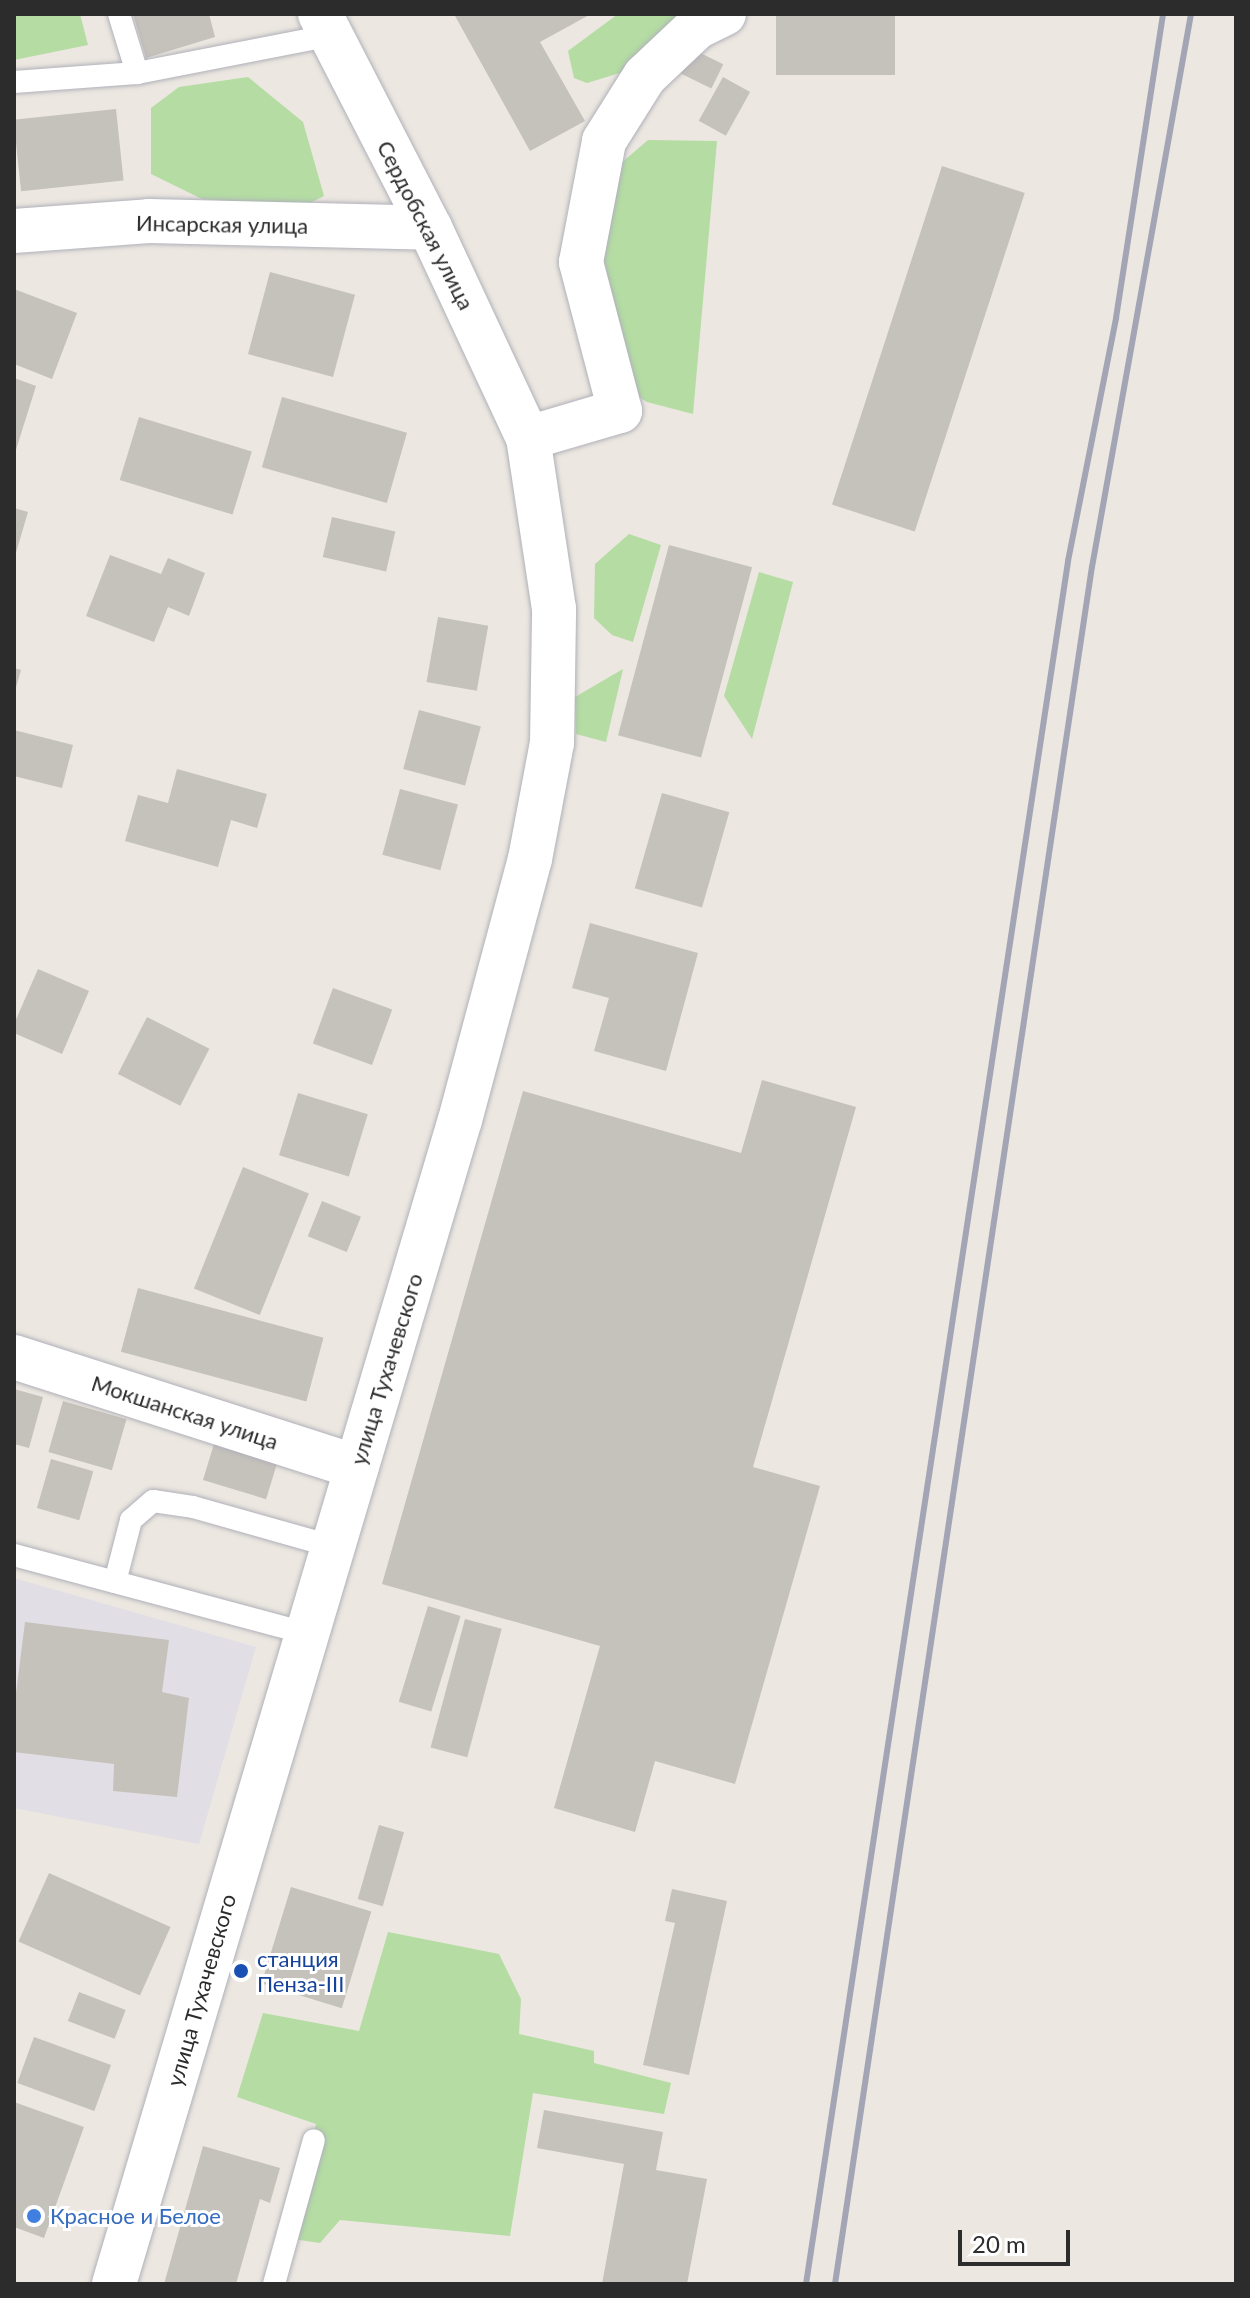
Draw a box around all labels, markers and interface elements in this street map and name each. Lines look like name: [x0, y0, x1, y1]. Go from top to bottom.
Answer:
street label: Сердобская улица: [372, 136, 480, 314]
street label: Инсарская улица: [136, 209, 308, 239]
street label: улица Тухачевского: [344, 1270, 428, 1468]
street label: Мокшанская улица: [88, 1369, 282, 1455]
street label: улица Тухачевского: [161, 1891, 241, 2089]
place label: станция Пенза-III: [257, 1945, 344, 1996]
marker: станция Пенза-III: [232, 1962, 250, 1980]
place label: Красное и Белое: [50, 2203, 221, 2229]
marker: Красное и Белое: [25, 2207, 43, 2225]
scale bar: [962, 2214, 1074, 2264]
text: 20 m: [972, 2229, 1026, 2258]

